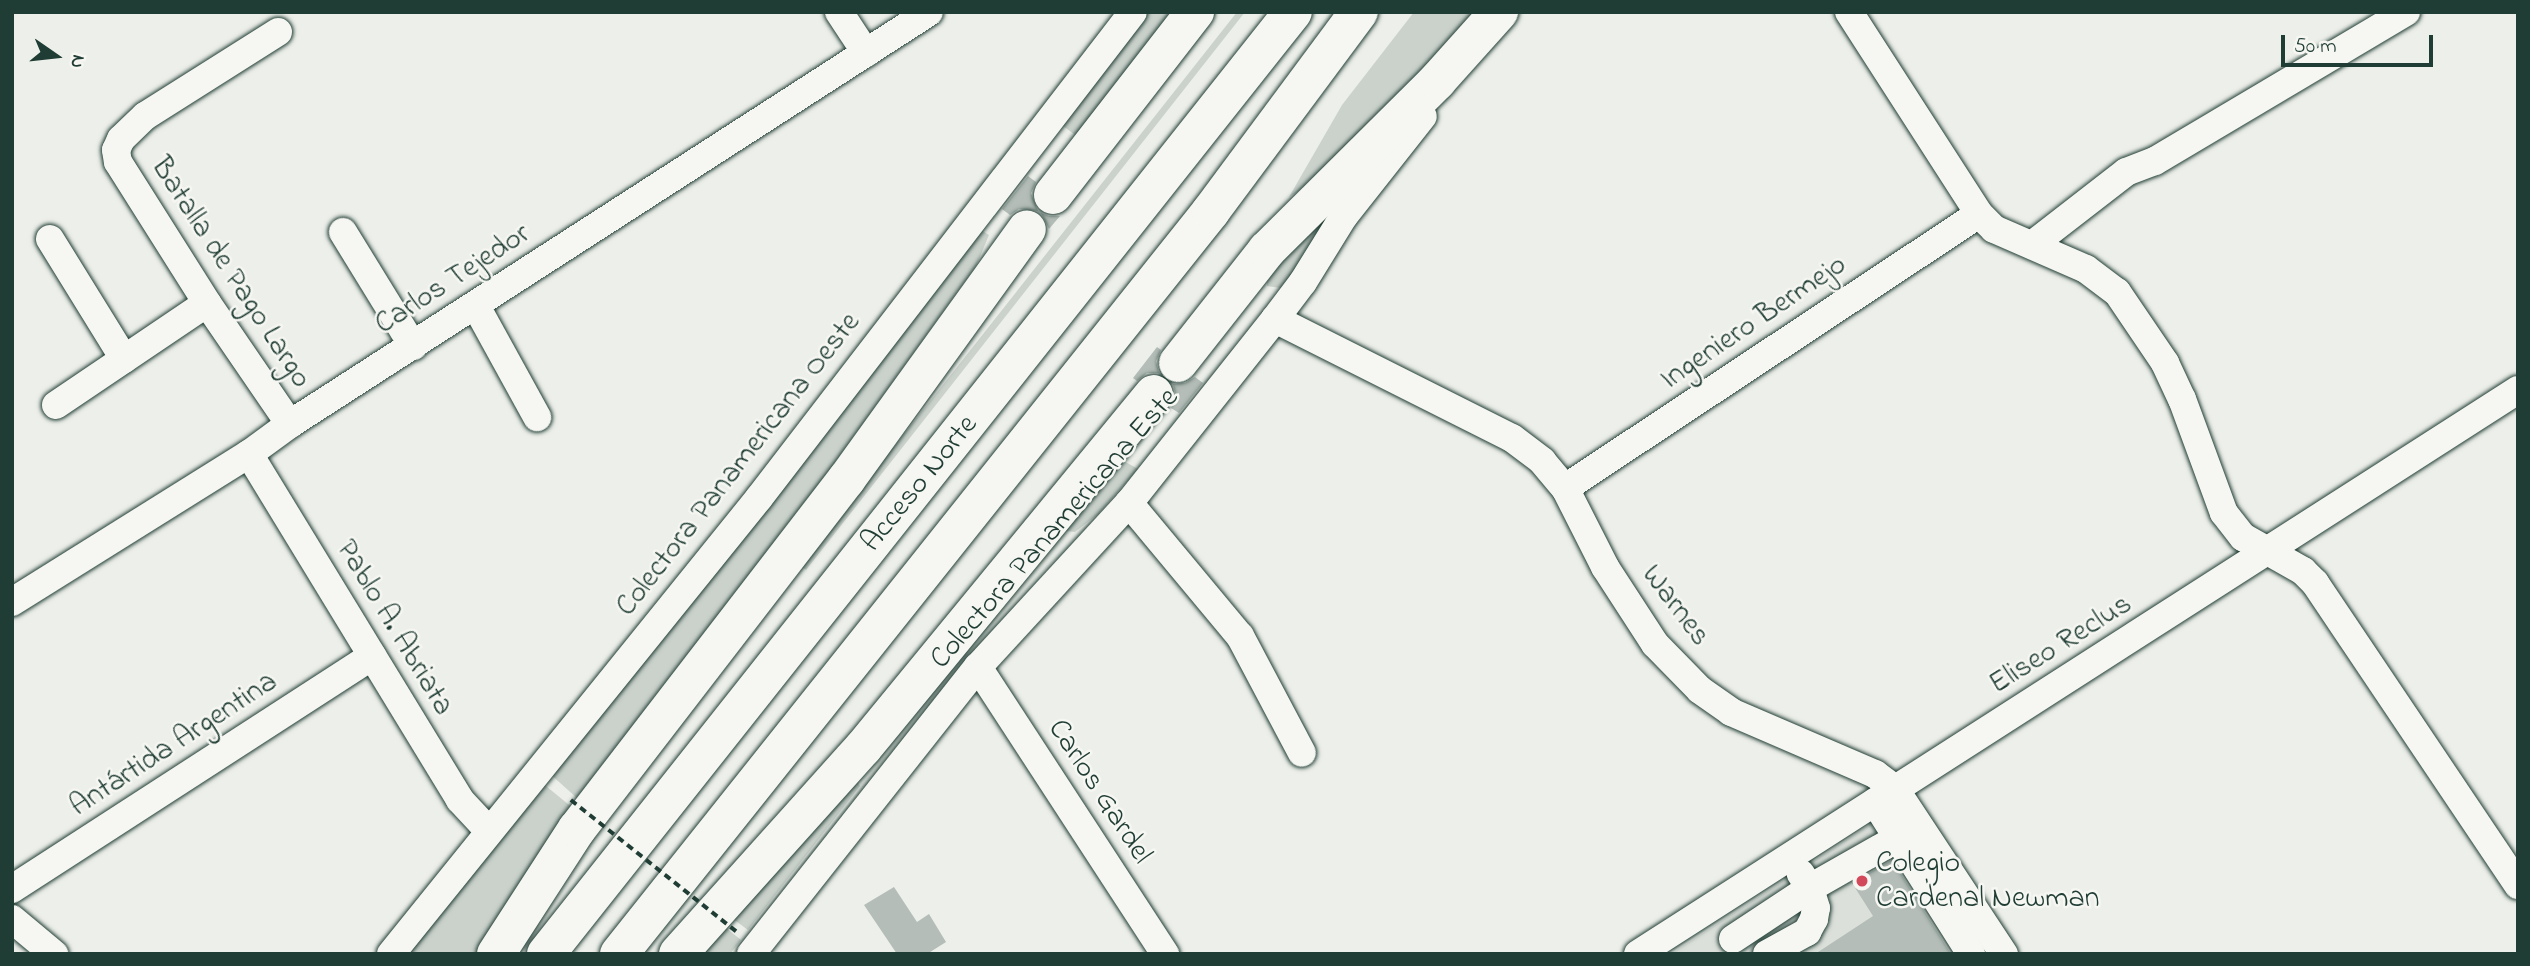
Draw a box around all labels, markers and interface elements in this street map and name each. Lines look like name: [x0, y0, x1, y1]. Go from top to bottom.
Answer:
north arrow: [21, 21, 91, 91]
scale bar: [2285, 21, 2437, 65]
text: 50 m: [2294, 32, 2337, 62]
text: N: [62, 52, 92, 71]
street label: Batalla de Pago Largo: [142, 151, 318, 395]
street label: Carlos Tejedor: [369, 217, 537, 343]
street label: Ingeniero Bermejo: [1654, 248, 1854, 398]
street label: Colectora Panamericana Oeste: [609, 306, 869, 624]
street label: Colectora Panamericana Este: [923, 381, 1187, 677]
street label: Acceso Norte: [854, 408, 986, 560]
street label: Pablo A. Abriata: [327, 534, 461, 722]
street label: Warnes: [1633, 558, 1717, 654]
street label: Eliseo Reclus: [1983, 587, 2139, 703]
street label: Antártida Argentina: [64, 665, 284, 825]
street label: Carlos Gardel: [1039, 713, 1159, 871]
place label: Colegio Cardenal Newman: [1876, 846, 2099, 916]
marker: Colegio Cardenal Newman: [1854, 873, 1870, 889]

